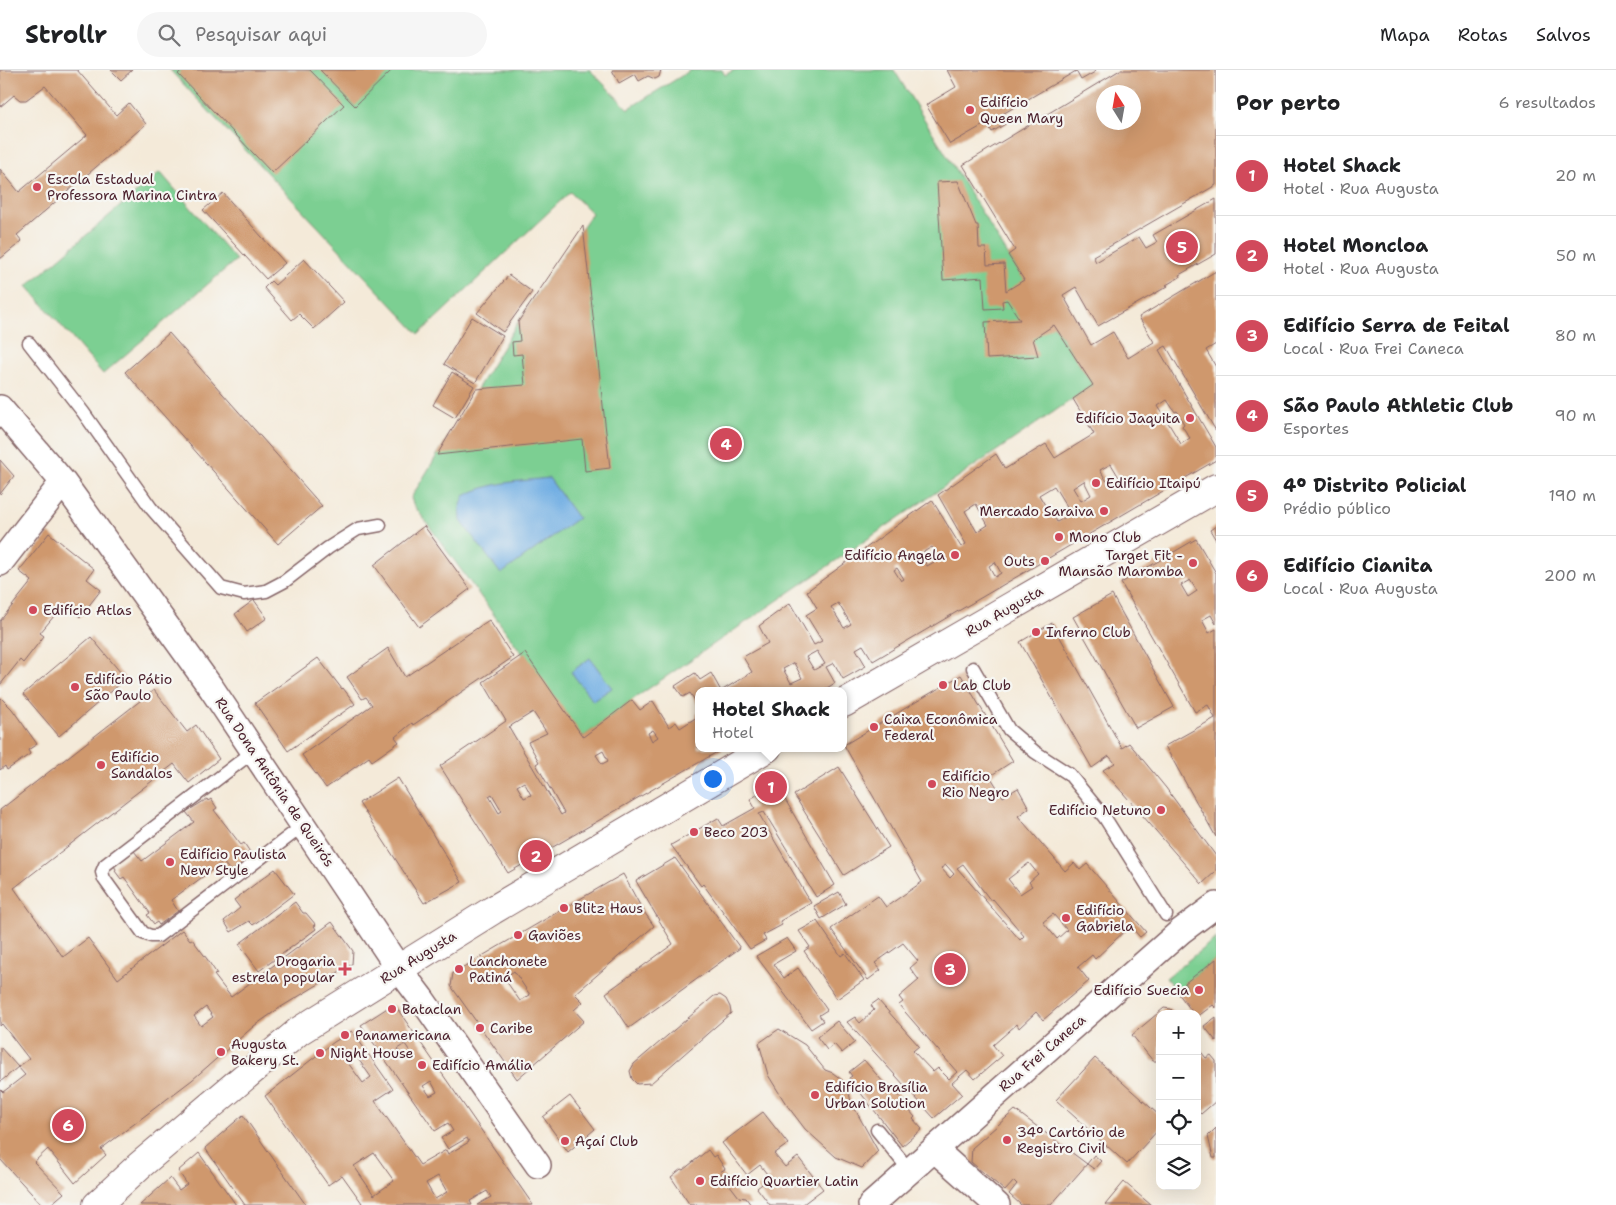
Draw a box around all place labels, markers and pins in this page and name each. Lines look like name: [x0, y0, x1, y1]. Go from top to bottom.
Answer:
place label: Edifício Queen Mary: [980, 93, 1063, 127]
marker: Edifício Queen Mary: [964, 104, 976, 116]
place label: Escola Estadual Professora Marina Cintra: [47, 170, 217, 204]
marker: Escola Estadual Professora Marina Cintra: [31, 181, 43, 193]
pin: 5: [1166, 228, 1198, 266]
place label: Edifício Jaquita: [1075, 409, 1180, 427]
marker: Edifício Jaquita: [1184, 412, 1196, 424]
pin: 4: [710, 425, 742, 463]
place label: Edifício Itaipú: [1106, 474, 1201, 492]
marker: Edifício Itaipú: [1090, 477, 1102, 489]
place label: Mercado Saraiva: [980, 502, 1094, 520]
marker: Mercado Saraiva: [1098, 505, 1110, 517]
place label: Mono Club: [1069, 528, 1141, 546]
marker: Mono Club: [1053, 531, 1065, 543]
place label: Edifício Angela: [844, 546, 945, 564]
place label: Target Fit - Mansão Maromba: [1059, 546, 1183, 580]
marker: Edifício Angela: [949, 549, 961, 561]
place label: Outs: [1004, 552, 1035, 570]
marker: Outs: [1039, 555, 1051, 567]
marker: Target Fit - Mansão Maromba: [1187, 557, 1199, 569]
place label: Edifício Atlas: [43, 601, 132, 619]
marker: Edifício Atlas: [27, 604, 39, 616]
place label: Inferno Club: [1046, 623, 1131, 641]
marker: Inferno Club: [1030, 626, 1042, 638]
place label: Edifício Pátio São Paulo: [85, 670, 172, 704]
place label: Lab Club: [953, 676, 1011, 694]
marker: Lab Club: [937, 679, 949, 691]
marker: Edifício Pátio São Paulo: [69, 681, 81, 693]
place label: Caixa Econômica Federal: [884, 710, 998, 744]
marker: Caixa Econômica Federal: [868, 721, 880, 733]
place label: Edifício Sandalos: [111, 748, 173, 782]
marker: Edifício Sandalos: [95, 759, 107, 771]
place label: Edifício Rio Negro: [942, 767, 1010, 801]
pin: 1: [755, 768, 787, 806]
marker: Edifício Rio Negro: [926, 778, 938, 790]
place label: Edifício Netuno: [1049, 801, 1151, 819]
marker: Edifício Netuno: [1155, 804, 1167, 816]
place label: Beco 203: [704, 823, 768, 841]
marker: Beco 203: [688, 826, 700, 838]
pin: 2: [520, 837, 552, 875]
place label: Edifício Paulista New Style: [180, 845, 286, 879]
marker: Edifício Paulista New Style: [164, 856, 176, 868]
place label: Blitz Haus: [574, 899, 643, 917]
place label: Edifício Gabriela: [1076, 901, 1134, 935]
marker: Blitz Haus: [558, 902, 570, 914]
marker: Edifício Gabriela: [1060, 912, 1072, 924]
place label: Gaviões: [528, 926, 581, 944]
marker: Gaviões: [512, 929, 524, 941]
pin: 3: [934, 950, 966, 988]
place label: Drogaria estrela popular: [232, 952, 335, 986]
place label: Lanchonete Patiná: [469, 952, 547, 986]
marker: Drogaria estrela popular: [339, 963, 351, 975]
marker: Lanchonete Patiná: [453, 963, 465, 975]
place label: Edifício Suecia: [1094, 981, 1189, 999]
marker: Edifício Suecia: [1193, 984, 1205, 996]
place label: Bataclan: [402, 1000, 462, 1018]
marker: Bataclan: [386, 1003, 398, 1015]
place label: Caribe: [490, 1019, 533, 1037]
marker: Caribe: [474, 1022, 486, 1034]
place label: Panamericana: [355, 1026, 451, 1044]
marker: Panamericana: [339, 1029, 351, 1041]
place label: Augusta Bakery St.: [231, 1035, 299, 1069]
place label: Night House: [330, 1044, 414, 1062]
marker: Augusta Bakery St.: [215, 1046, 227, 1058]
marker: Night House: [314, 1047, 326, 1059]
place label: Edifício Amália: [432, 1056, 533, 1074]
marker: Edifício Amália: [416, 1059, 428, 1071]
place label: Edifício Brasília Urban Solution: [825, 1078, 928, 1112]
marker: Edifício Brasília Urban Solution: [809, 1089, 821, 1101]
pin: 6: [52, 1106, 84, 1144]
place label: 34º Cartório de Registro Civil: [1017, 1123, 1125, 1157]
place label: Açaí Club: [575, 1132, 638, 1150]
marker: 34º Cartório de Registro Civil: [1001, 1134, 1013, 1146]
marker: Açaí Club: [559, 1135, 571, 1147]
place label: Edifício Quartier Latin: [710, 1172, 859, 1190]
marker: Edifício Quartier Latin: [694, 1175, 706, 1187]

